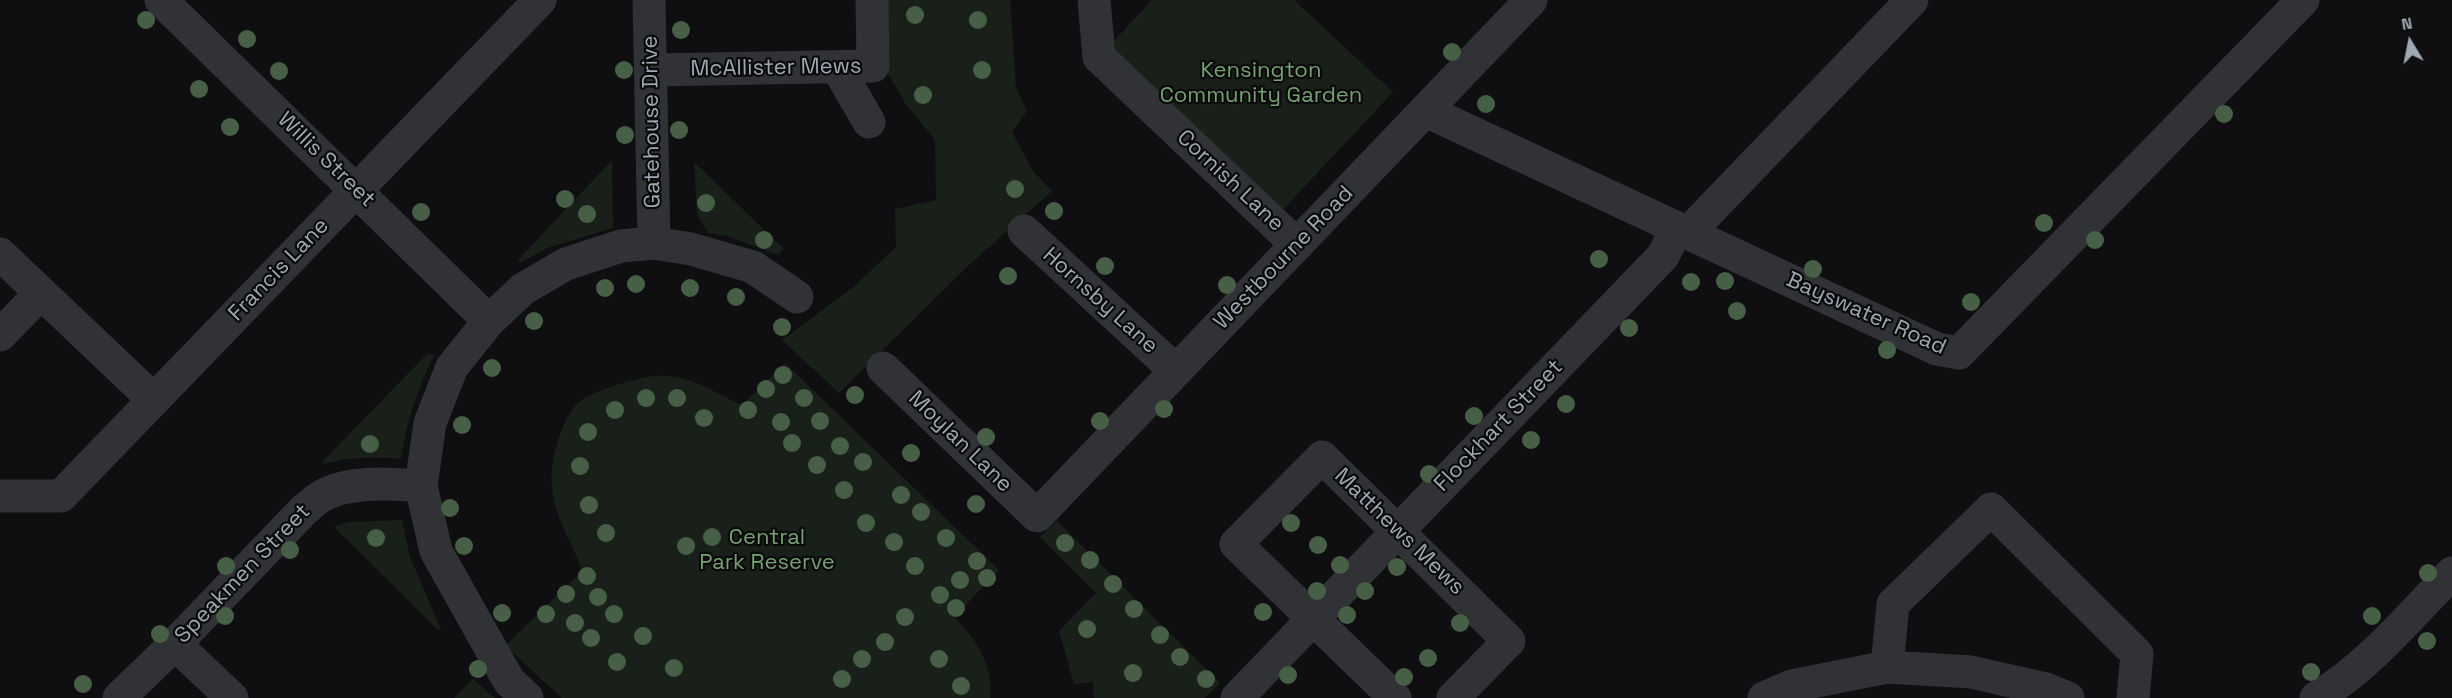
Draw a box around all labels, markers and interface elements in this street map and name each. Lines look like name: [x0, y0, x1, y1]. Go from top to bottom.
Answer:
north arrow: [2380, 12, 2440, 72]
text: N: [2400, 13, 2414, 35]
street label: Gatehouse Drive: [637, 35, 667, 209]
street label: McAllister Mews: [690, 53, 862, 83]
park label: Kensington Community Garden: [1160, 58, 1362, 110]
street label: Willis Street: [272, 107, 380, 213]
street label: Cornish Lane: [1171, 125, 1289, 237]
street label: Westbourne Road: [1209, 181, 1359, 335]
street label: Francis Lane: [223, 213, 335, 327]
street label: Hornsby Lane: [1037, 242, 1163, 360]
street label: Bayswater Road: [1782, 267, 1950, 361]
street label: Flockhart Street: [1429, 354, 1569, 498]
street label: Moylan Lane: [902, 386, 1018, 498]
street label: Matthews Mews: [1328, 463, 1470, 601]
street label: Speakmen Street: [170, 499, 316, 649]
park label: Central Park Reserve: [699, 525, 835, 576]

